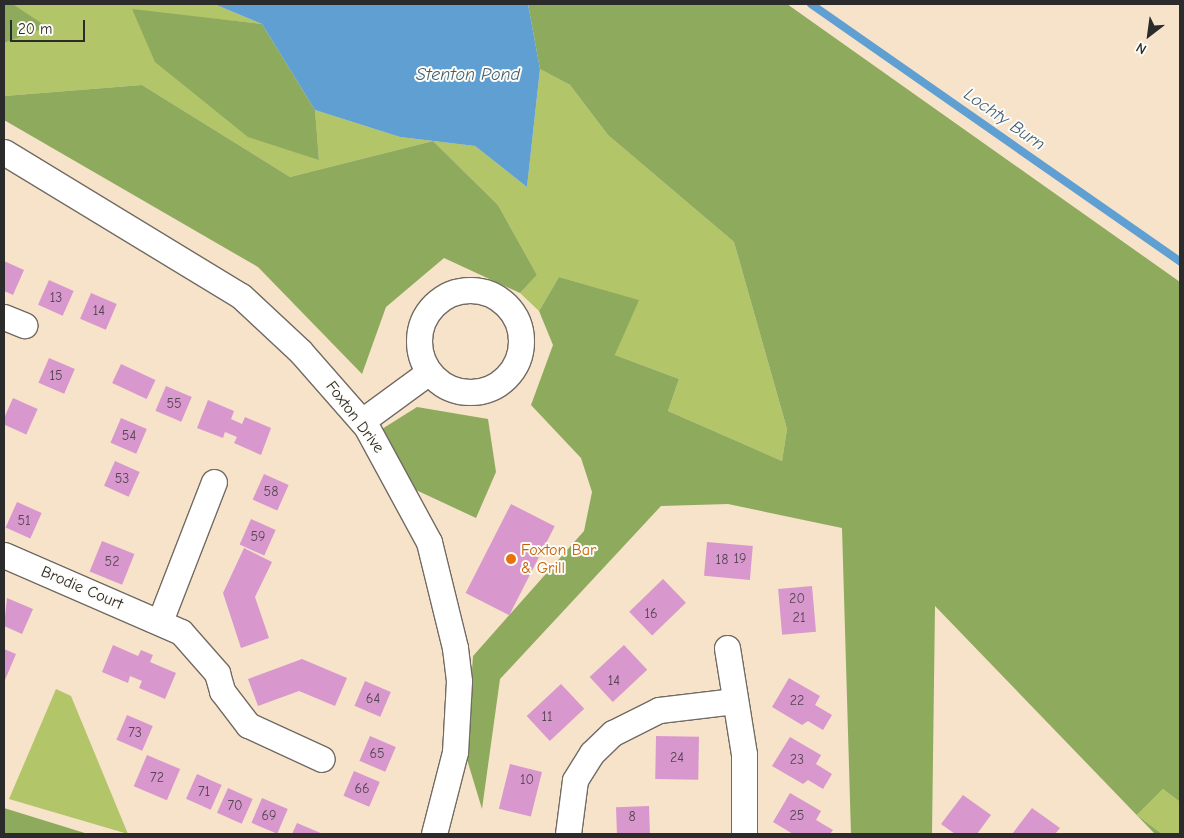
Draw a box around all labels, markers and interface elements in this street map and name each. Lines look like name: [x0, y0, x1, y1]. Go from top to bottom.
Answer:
scale bar: [12, 10, 88, 42]
north arrow: [1124, 10, 1174, 60]
text: 20 m: [18, 20, 52, 38]
text: N: [1133, 39, 1149, 58]
water label: Stenton Pond: [416, 64, 520, 86]
water label: Lochty Burn: [959, 84, 1049, 156]
house number: 13: [50, 290, 62, 306]
house number: 14: [93, 303, 105, 319]
house number: 15: [49, 368, 63, 384]
street label: Foxton Drive: [322, 377, 388, 457]
house number: 55: [166, 396, 182, 412]
house number: 54: [122, 428, 136, 444]
house number: 53: [115, 471, 129, 487]
house number: 58: [264, 484, 278, 500]
house number: 51: [17, 513, 31, 529]
house number: 59: [250, 529, 266, 545]
place label: Foxton Bar & Grill: [521, 540, 596, 578]
house number: 19: [734, 551, 746, 567]
house number: 18: [716, 552, 728, 568]
marker: Foxton Bar & Grill: [505, 553, 517, 565]
house number: 52: [105, 554, 119, 570]
street label: Brodie Court: [38, 562, 126, 614]
house number: 20: [789, 591, 805, 607]
house number: 16: [644, 606, 658, 622]
house number: 21: [793, 610, 805, 626]
house number: 14: [608, 673, 620, 689]
house number: 64: [366, 691, 380, 707]
house number: 22: [790, 693, 804, 709]
house number: 11: [541, 709, 553, 725]
house number: 73: [128, 725, 142, 741]
house number: 65: [369, 746, 385, 762]
house number: 24: [670, 750, 684, 766]
house number: 23: [790, 752, 804, 768]
house number: 72: [150, 770, 164, 786]
house number: 10: [520, 772, 534, 788]
house number: 66: [354, 781, 370, 797]
house number: 71: [198, 784, 210, 800]
house number: 70: [227, 798, 243, 814]
house number: 69: [261, 808, 277, 824]
house number: 25: [790, 808, 804, 824]
house number: 8: [628, 809, 636, 825]

